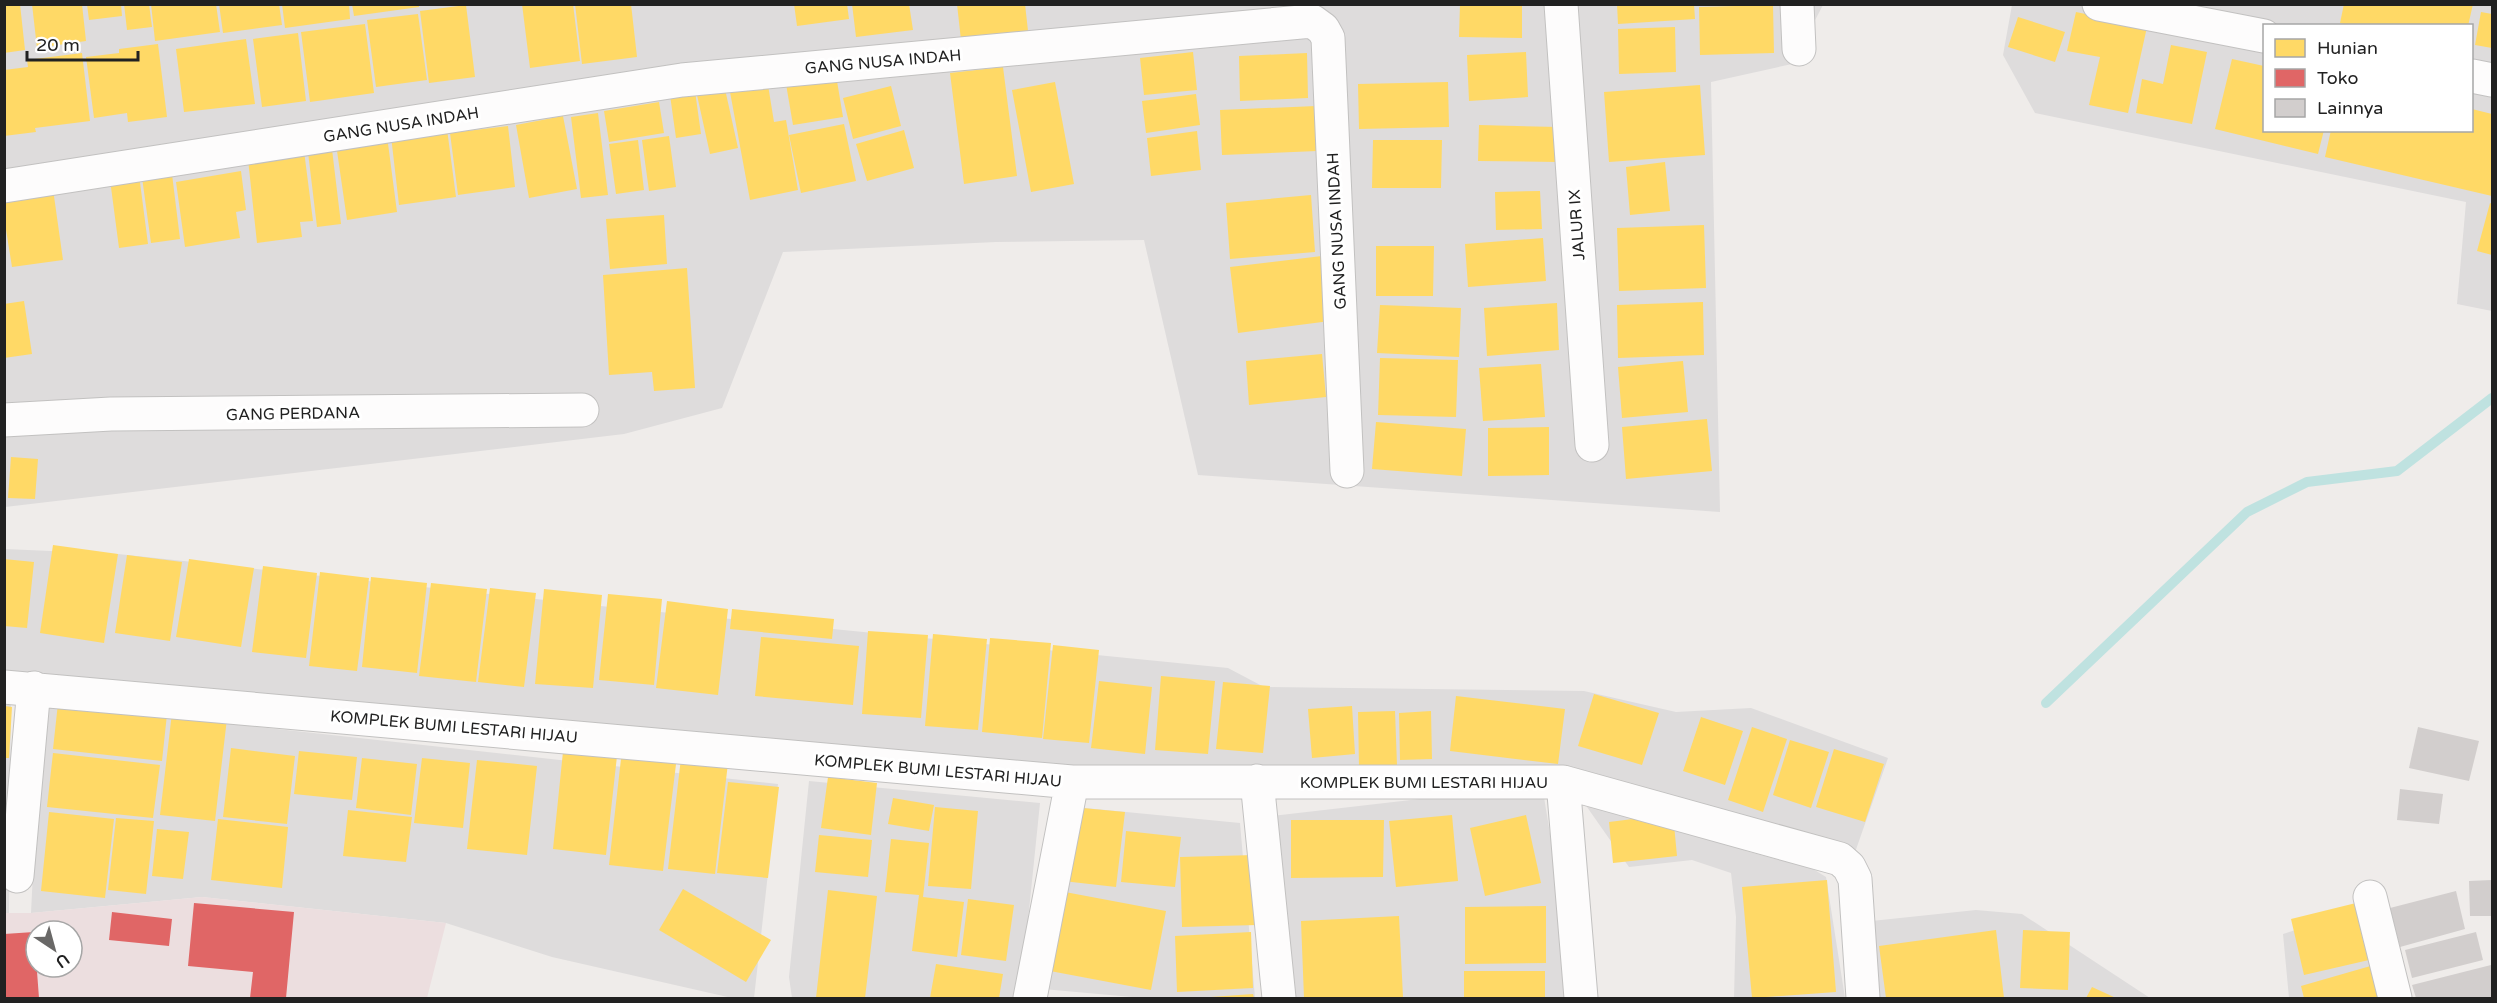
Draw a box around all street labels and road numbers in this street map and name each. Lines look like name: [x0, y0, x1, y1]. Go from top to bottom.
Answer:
street label: GANG NUSA INDAH: [804, 45, 962, 79]
street label: GANG NUSA INDAH: [322, 103, 480, 147]
street label: GANG NUSA INDAH: [1323, 152, 1351, 310]
street label: JALUR IX: [1565, 188, 1589, 261]
street label: GANG PERDANA: [226, 403, 360, 425]
street label: KOMPLEK BUMI LESTARI HIJAU: [329, 706, 579, 748]
street label: KOMPLEK BUMI LESTARI HIJAU: [813, 750, 1063, 792]
street label: KOMPLEK BUMI LESTARI HIJAU: [1300, 773, 1548, 793]

